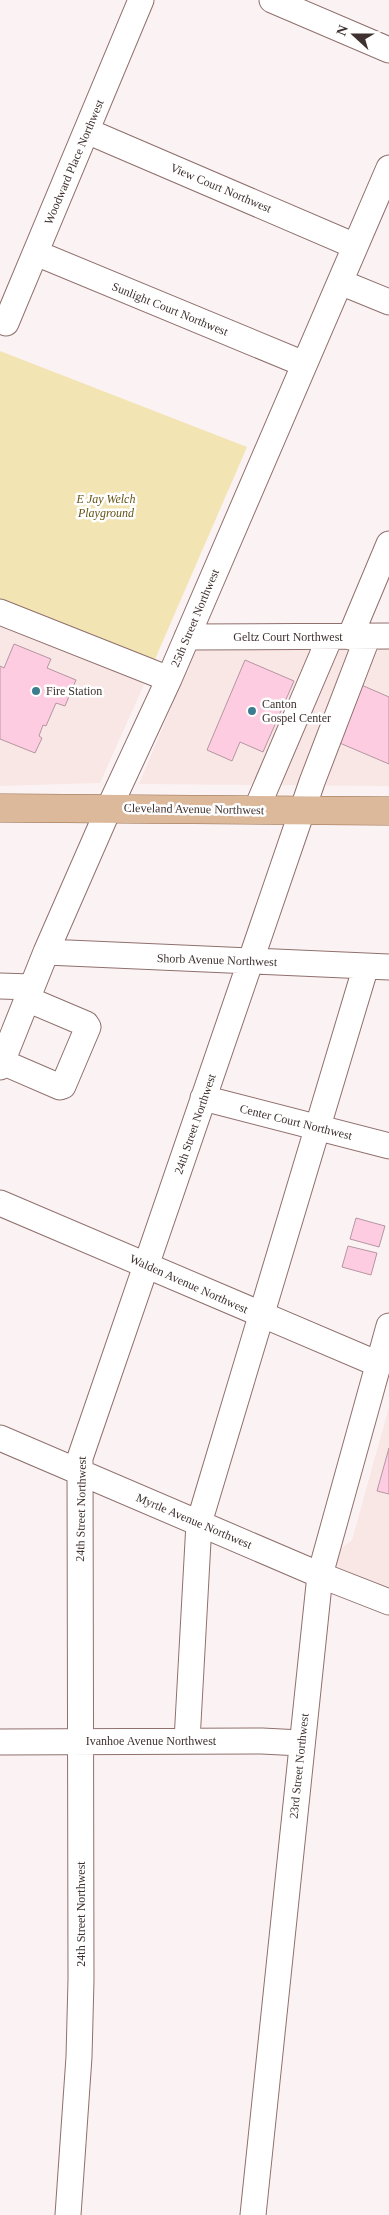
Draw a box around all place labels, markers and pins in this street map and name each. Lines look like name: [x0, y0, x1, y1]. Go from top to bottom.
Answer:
place label: Fire Station: [46, 684, 102, 698]
marker: Fire Station: [30, 685, 42, 697]
place label: Canton Gospel Center: [262, 697, 331, 725]
marker: Canton Gospel Center: [246, 705, 258, 717]

